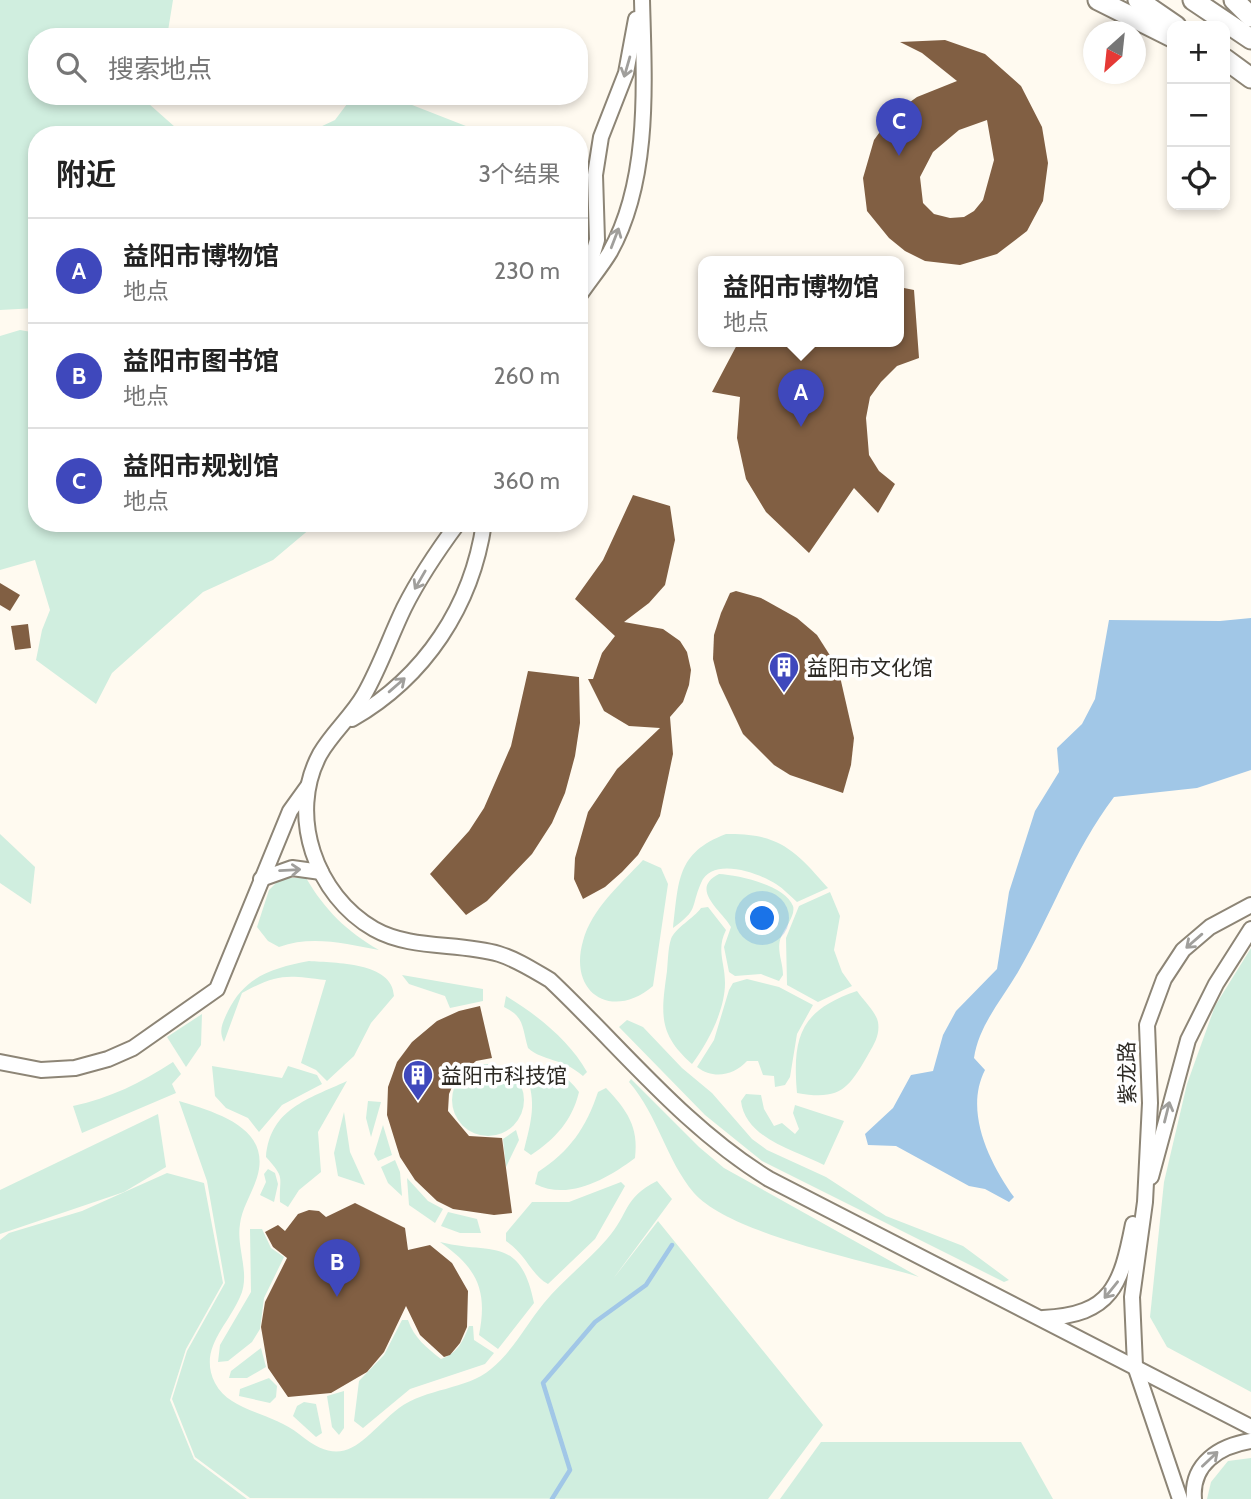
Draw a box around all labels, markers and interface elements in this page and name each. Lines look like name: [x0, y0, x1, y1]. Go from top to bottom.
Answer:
north arrow: [1083, 21, 1146, 84]
map controls: [1167, 21, 1230, 210]
button: +: [1167, 21, 1230, 84]
search box: [28, 28, 588, 105]
icon: search: [52, 48, 90, 86]
text: 搜索地点: [108, 53, 212, 85]
one-way arrow: [619, 56, 632, 78]
button: −: [1167, 84, 1230, 147]
pin: C: [876, 98, 922, 156]
button: locate: [1167, 147, 1230, 210]
text: 附近: [56, 156, 116, 193]
text: 3个结果: [479, 160, 560, 188]
one-way arrow: [610, 228, 623, 250]
text: 益阳市博物馆: [123, 240, 279, 272]
popup: [698, 256, 904, 347]
text: A: [72, 257, 86, 285]
text: 230 m: [494, 257, 560, 285]
text: 益阳市博物馆: [723, 271, 879, 303]
text: 地点: [123, 277, 169, 305]
text: 地点: [723, 308, 769, 336]
text: 益阳市图书馆: [123, 345, 279, 377]
text: B: [72, 362, 86, 390]
text: 260 m: [493, 362, 560, 390]
pin: A: [778, 369, 824, 427]
text: 地点: [123, 382, 169, 410]
text: 益阳市规划馆: [123, 450, 279, 482]
text: C: [72, 467, 86, 495]
text: 360 m: [493, 467, 560, 495]
text: 地点: [123, 487, 169, 515]
one-way arrow: [413, 569, 426, 590]
building icon: 益阳市文化馆: [767, 650, 801, 694]
place label: 益阳市文化馆: [807, 655, 933, 680]
one-way arrow: [387, 677, 405, 693]
one-way arrow: [278, 863, 301, 876]
your location: [745, 901, 779, 935]
one-way arrow: [1185, 933, 1203, 949]
street label: 紫龙路: [1114, 1041, 1140, 1105]
building icon: 益阳市科技馆: [401, 1058, 435, 1102]
place label: 益阳市科技馆: [441, 1063, 567, 1088]
one-way arrow: [1161, 1101, 1175, 1124]
pin: B: [314, 1239, 360, 1297]
one-way arrow: [1104, 1280, 1119, 1298]
one-way arrow: [1201, 1451, 1219, 1467]

